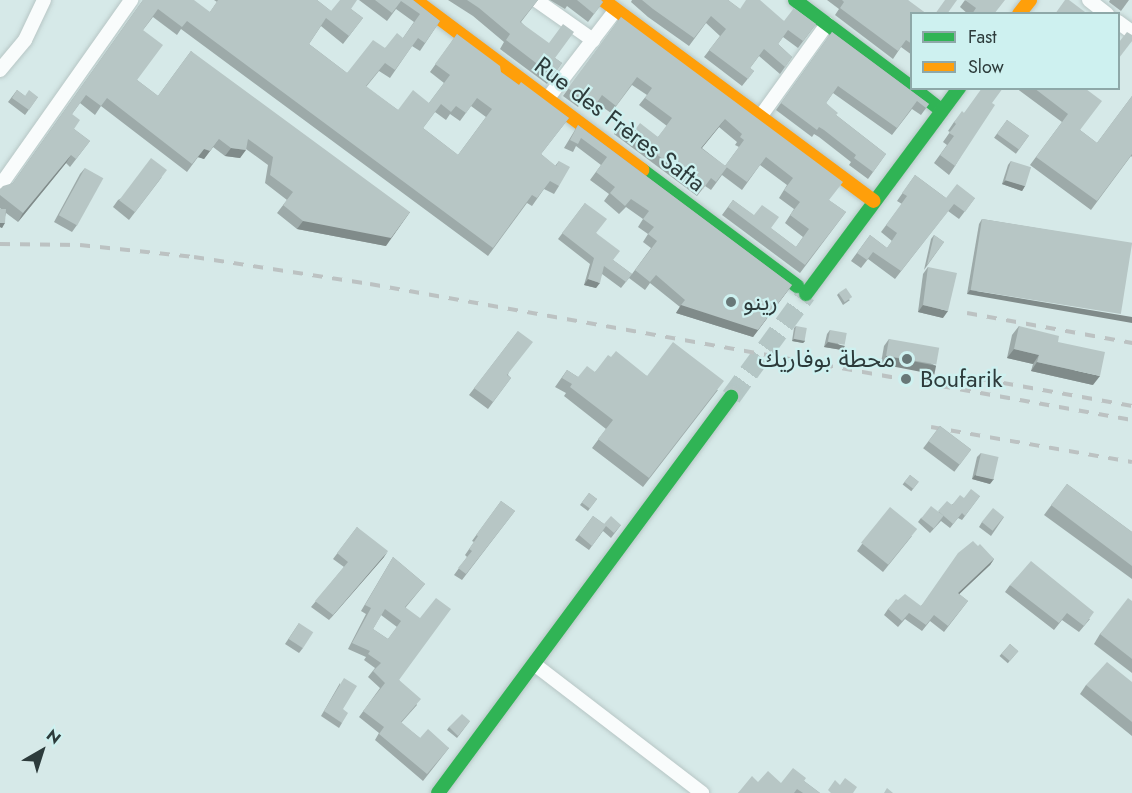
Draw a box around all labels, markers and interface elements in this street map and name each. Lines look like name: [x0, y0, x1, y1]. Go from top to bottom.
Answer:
legend: [910, 12, 1120, 90]
text: Fast: [968, 24, 997, 50]
street label: Rue des Frères Safta: [529, 50, 711, 198]
text: Slow: [968, 54, 1004, 80]
place label: رينو: [743, 288, 778, 316]
marker: رينو: [724, 295, 738, 309]
place label: محطة بوفاريك: [758, 345, 895, 373]
marker: محطة بوفاريك: [900, 352, 914, 366]
place label: Boufarik: [920, 365, 1003, 393]
marker: Boufarik: [897, 370, 915, 388]
north arrow: [12, 721, 72, 781]
text: N: [41, 724, 66, 750]

